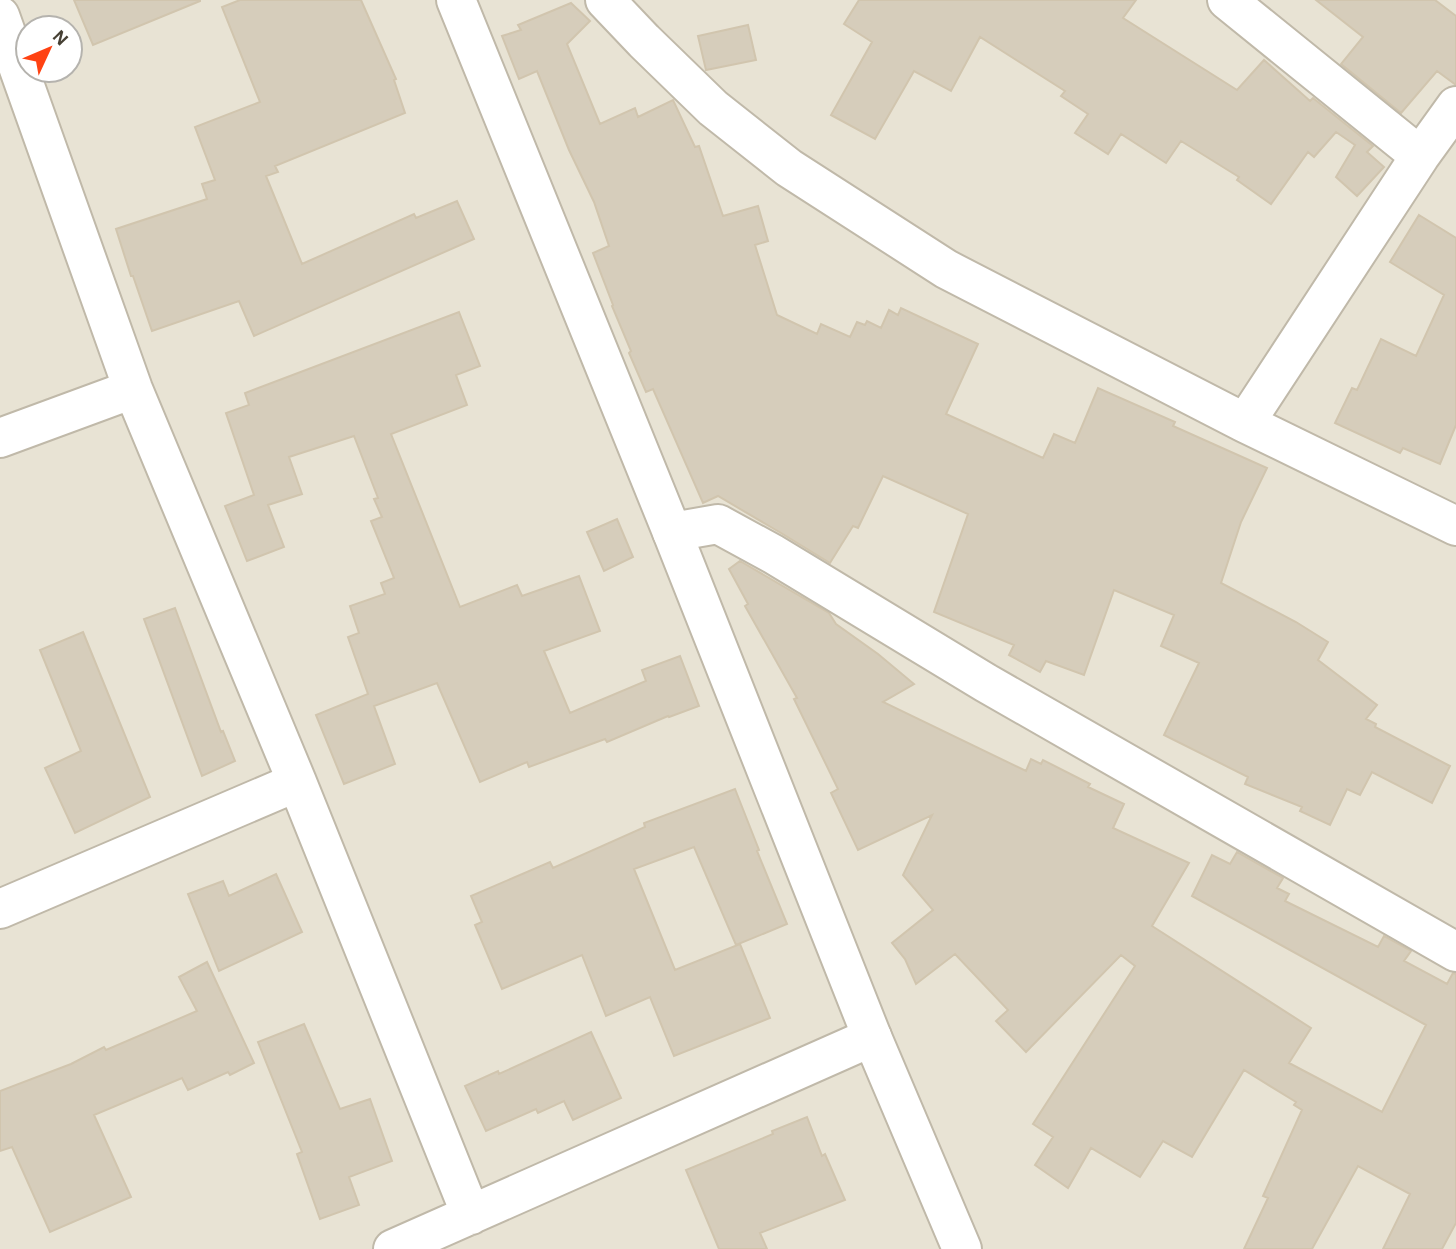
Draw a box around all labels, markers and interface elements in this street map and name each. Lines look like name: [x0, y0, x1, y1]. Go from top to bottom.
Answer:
north arrow: [14, 14, 84, 84]
text: N: [49, 27, 72, 50]

